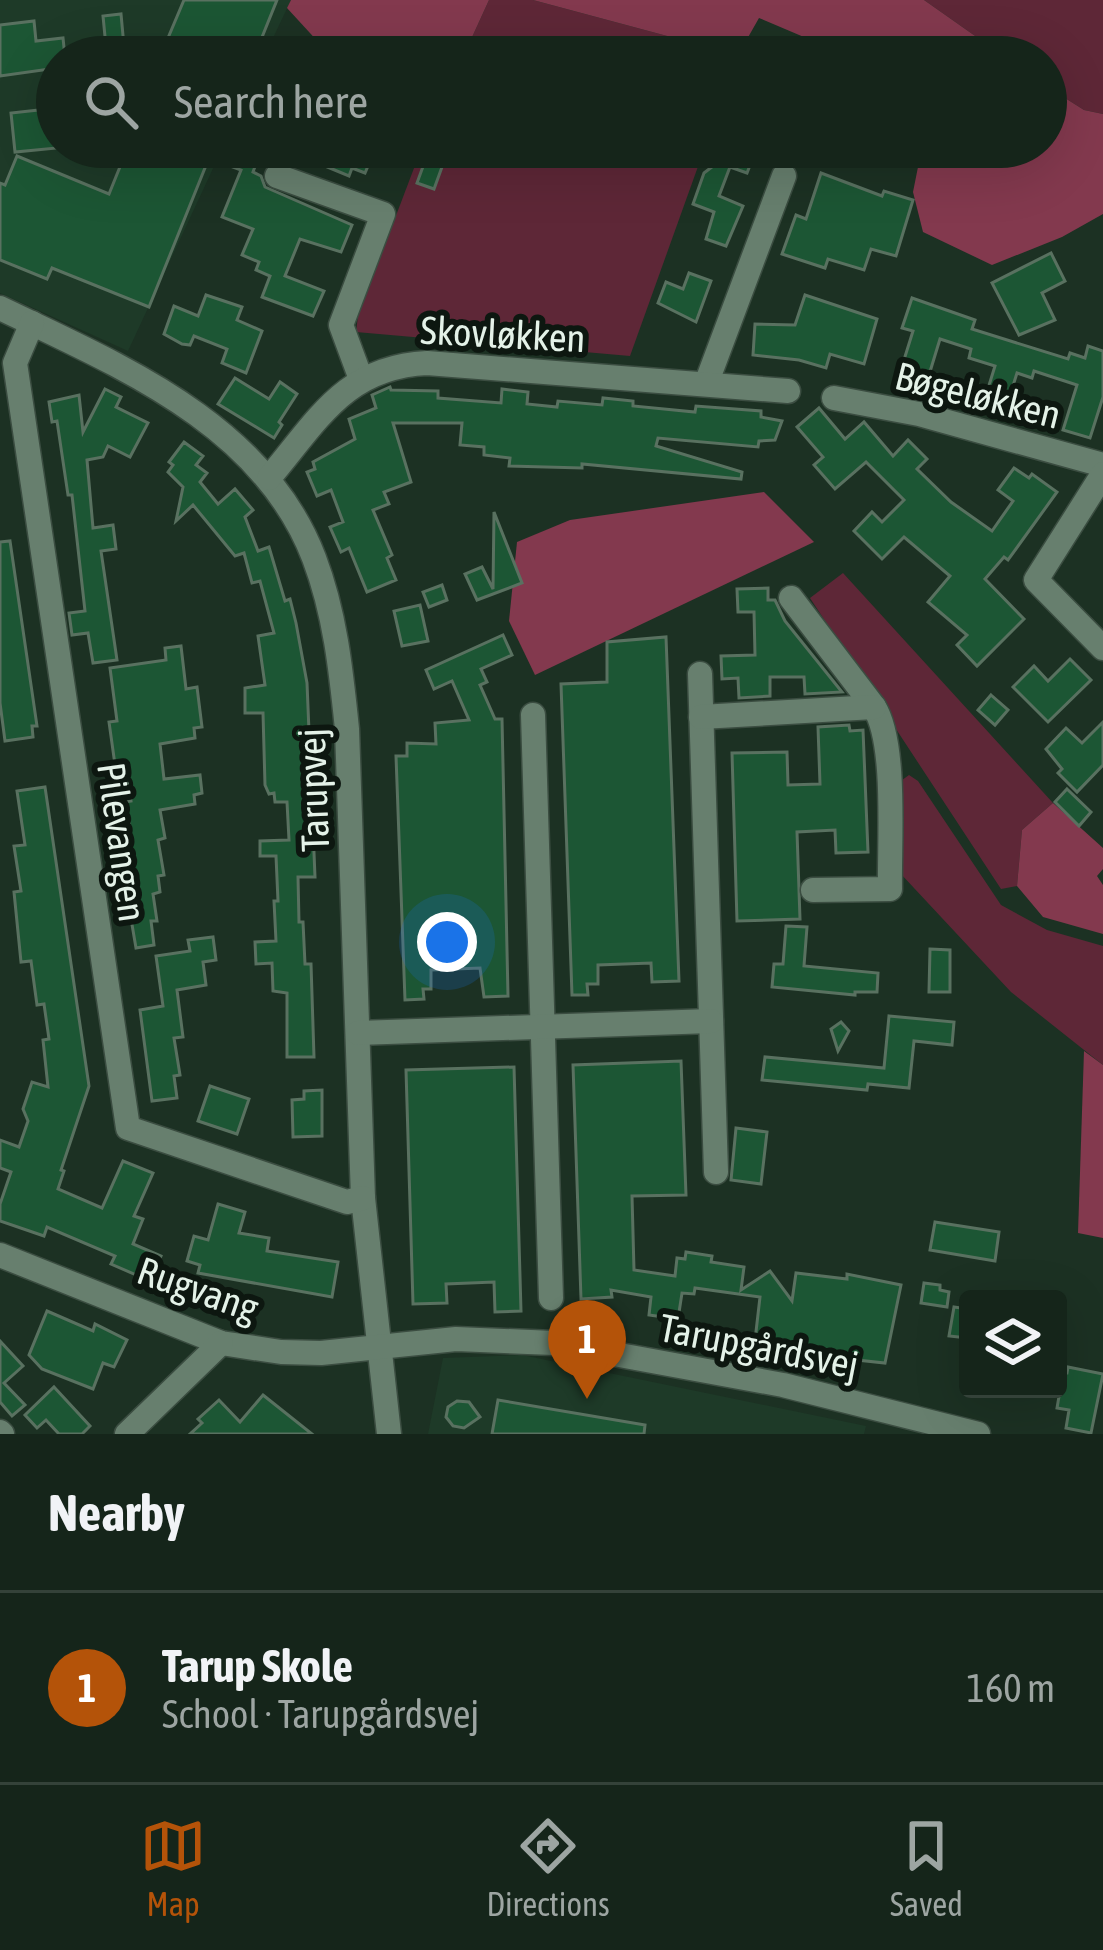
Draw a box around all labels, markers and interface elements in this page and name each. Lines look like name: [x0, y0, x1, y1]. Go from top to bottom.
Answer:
search box: [36, 36, 1067, 168]
icon: search: [78, 69, 144, 135]
text: Search here: [174, 76, 368, 128]
street label: Skovløkken: [419, 308, 587, 360]
street label: Bøgeløkken: [891, 353, 1065, 437]
street label: Tarupvej: [289, 728, 337, 852]
street label: Pilevangen: [89, 760, 155, 924]
your location: [417, 912, 477, 972]
street label: Rugvang: [132, 1248, 264, 1330]
map controls: [959, 1290, 1067, 1398]
button: layers: [959, 1290, 1067, 1398]
pin: 1: [548, 1300, 626, 1399]
street label: Tarupgårdsvej: [656, 1305, 862, 1387]
text: Nearby: [48, 1483, 185, 1542]
text: Tarup Skole: [162, 1640, 353, 1692]
text: 1: [78, 1666, 96, 1710]
text: 160 m: [967, 1666, 1055, 1710]
text: School · Tarupgårdsvej: [162, 1692, 479, 1736]
tab: Map: [140, 1813, 206, 1923]
tab: Directions: [486, 1813, 610, 1923]
tab: Saved: [890, 1813, 963, 1923]

